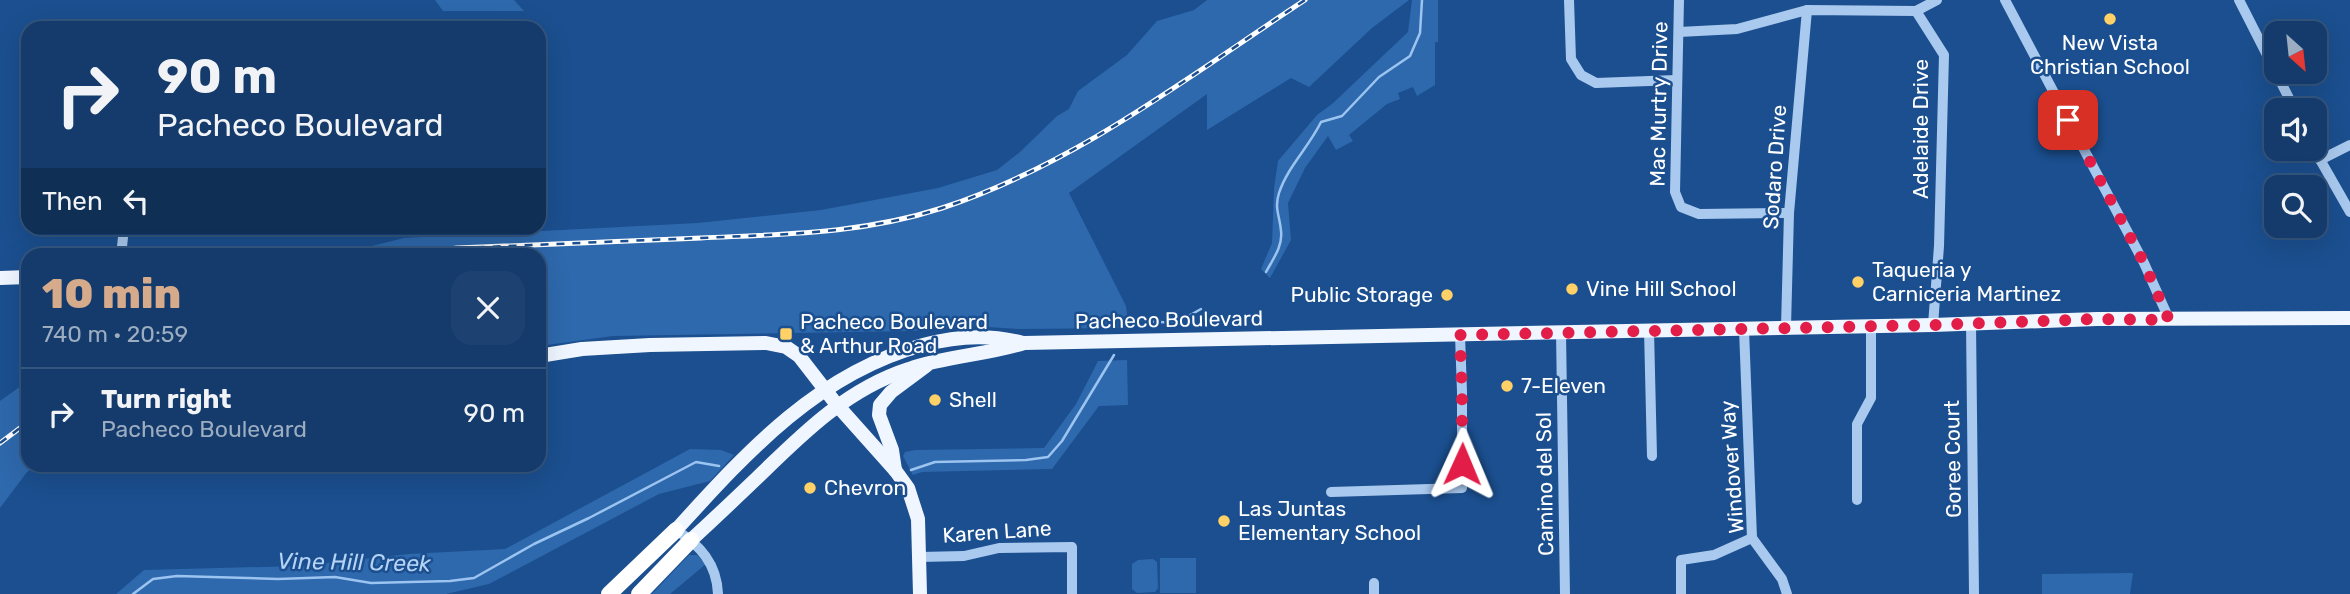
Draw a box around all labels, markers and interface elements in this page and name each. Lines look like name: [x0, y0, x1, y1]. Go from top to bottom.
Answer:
marker: New Vista Christian School: [2102, 11, 2118, 27]
street label: Mac Murtry Drive: [1645, 21, 1672, 187]
north arrow: [2264, 21, 2328, 84]
map controls: [2264, 21, 2327, 238]
place label: New Vista Christian School: [2030, 30, 2190, 79]
text: 90 m: [157, 47, 277, 105]
icon: right: [42, 49, 133, 140]
street label: Adelaide Drive: [1908, 59, 1933, 199]
pin: [2038, 90, 2098, 150]
button: sound: [2264, 98, 2327, 161]
icon: arrive: [2049, 101, 2087, 139]
street label: Sodaro Drive: [1758, 104, 1791, 230]
text: Pacheco Boulevard: [157, 106, 444, 144]
button: search: [2264, 175, 2327, 238]
icon: left: [117, 182, 155, 220]
text: Then: [42, 186, 103, 217]
place label: Taqueria y Carniceria Martinez: [1872, 257, 2061, 306]
text: 10 min: [42, 269, 181, 319]
button: close: [451, 271, 525, 345]
marker: Taqueria y Carniceria Martinez: [1850, 274, 1866, 290]
place label: Vine Hill School: [1586, 276, 1736, 301]
marker: Vine Hill School: [1564, 281, 1580, 297]
place label: Public Storage: [1290, 282, 1433, 307]
marker: Public Storage: [1439, 287, 1455, 303]
street label: Pacheco Boulevard: [1075, 305, 1263, 334]
place label: Pacheco Boulevard & Arthur Road: [800, 309, 988, 358]
text: 740 m · 20:59: [42, 320, 188, 348]
marker: Pacheco Boulevard & Arthur Road: [778, 326, 794, 342]
place label: 7-Eleven: [1521, 373, 1606, 398]
marker: 7-Eleven: [1499, 378, 1515, 394]
text: Turn right: [101, 384, 231, 415]
place label: Shell: [949, 387, 997, 412]
marker: Shell: [927, 392, 943, 408]
icon: right: [42, 395, 80, 433]
text: 90 m: [464, 398, 525, 429]
street label: Windover Way: [1714, 399, 1749, 534]
street label: Goree Court: [1939, 400, 1966, 518]
street label: Camino del Sol: [1531, 412, 1558, 556]
text: Pacheco Boulevard: [101, 415, 307, 443]
position arrow: [1425, 427, 1499, 501]
place label: Chevron: [824, 475, 906, 500]
marker: Chevron: [802, 480, 818, 496]
place label: Las Juntas Elementary School: [1238, 496, 1421, 545]
marker: Las Juntas Elementary School: [1216, 513, 1232, 529]
street label: Karen Lane: [942, 515, 1052, 548]
water label: Vine Hill Creek: [277, 547, 432, 577]

